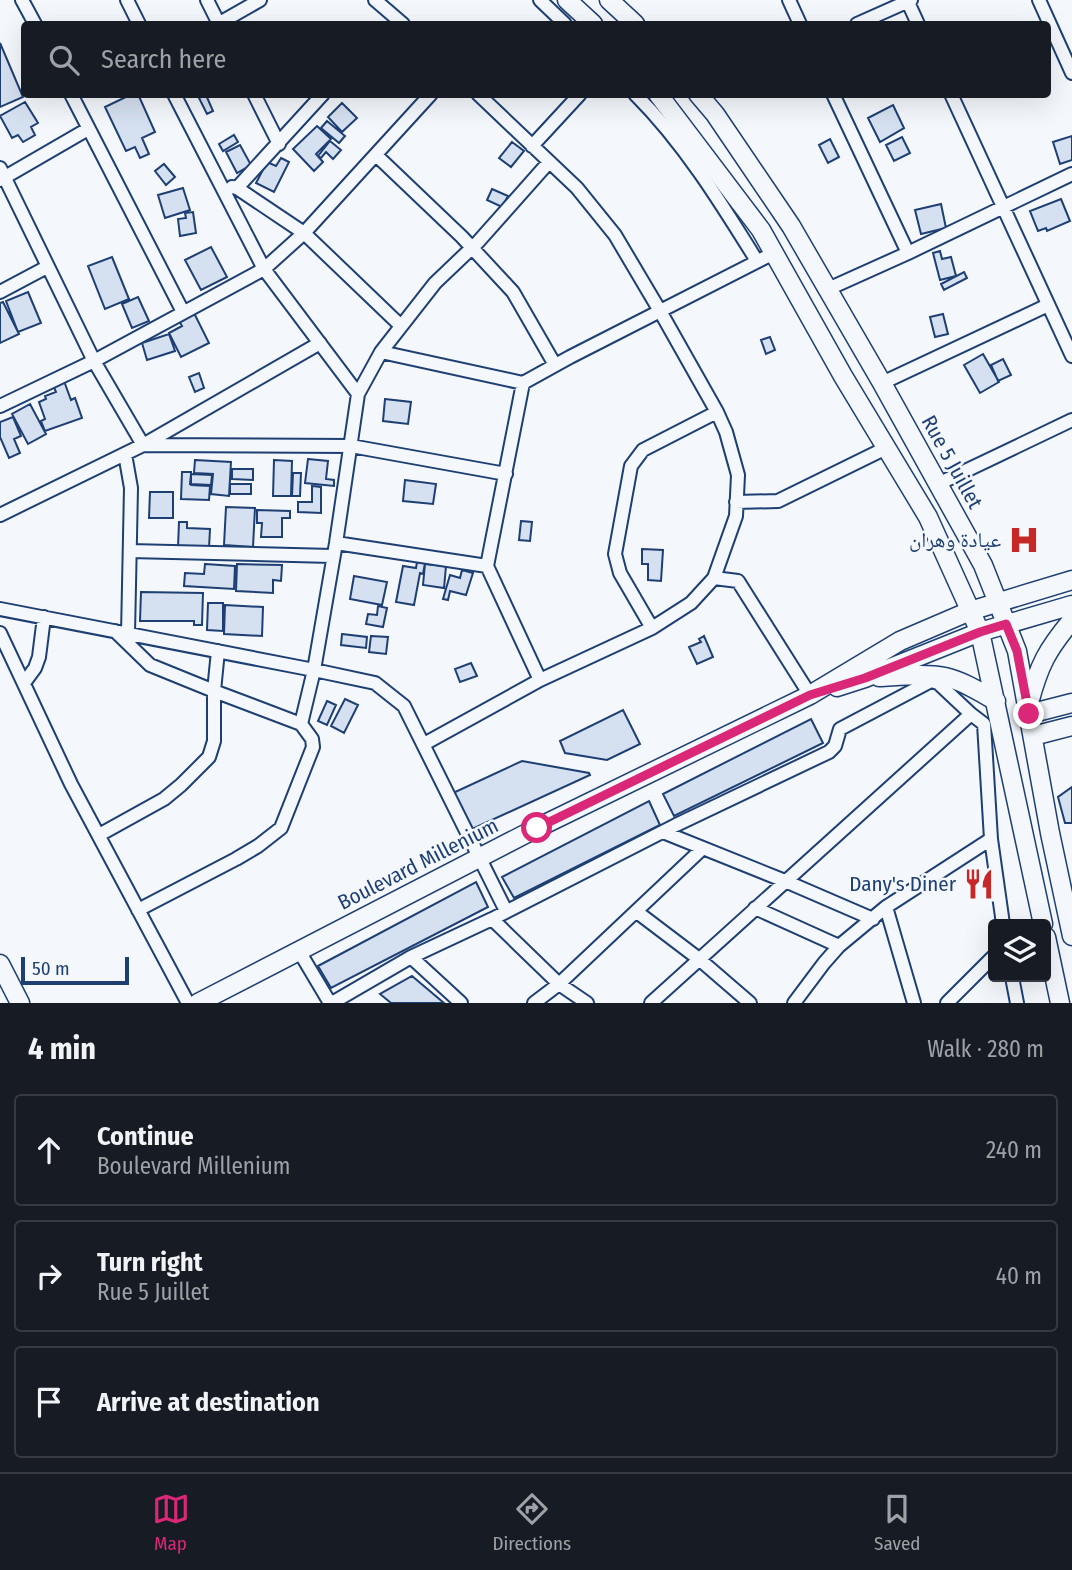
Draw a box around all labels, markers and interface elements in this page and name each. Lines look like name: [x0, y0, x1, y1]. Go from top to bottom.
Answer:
search box: [21, 21, 1051, 98]
icon: search: [45, 41, 83, 79]
text: Search here: [101, 44, 226, 75]
street label: Rue 5 Juillet: [916, 411, 988, 513]
hospital icon: عيادة وهران: [1007, 523, 1041, 557]
place label: عيادة وهران: [909, 527, 1001, 553]
route end: [1013, 698, 1044, 729]
street label: Boulevard Millenium: [333, 812, 503, 916]
route start: [521, 812, 552, 843]
restaurant icon: Dany's Diner: [962, 867, 996, 901]
place label: Dany's Diner: [849, 871, 957, 897]
map controls: [988, 919, 1051, 982]
button: layers: [988, 919, 1051, 982]
scale bar: [21, 954, 130, 986]
text: 50 m: [32, 957, 70, 980]
text: 4 min: [28, 1031, 96, 1067]
text: Walk · 280 m: [927, 1035, 1044, 1063]
text: Continue: [97, 1121, 194, 1152]
icon: ahead: [30, 1131, 68, 1169]
text: 240 m: [986, 1136, 1042, 1164]
text: Boulevard Millenium: [97, 1152, 290, 1180]
text: Turn right: [97, 1247, 203, 1278]
icon: right: [30, 1257, 68, 1295]
text: 40 m: [996, 1262, 1042, 1290]
text: Rue 5 Juillet: [97, 1278, 209, 1306]
icon: arrive: [30, 1383, 68, 1421]
text: Arrive at destination: [97, 1387, 320, 1418]
tab: Map: [152, 1490, 190, 1555]
tab: Directions: [493, 1490, 571, 1555]
tab: Saved: [874, 1490, 920, 1555]

